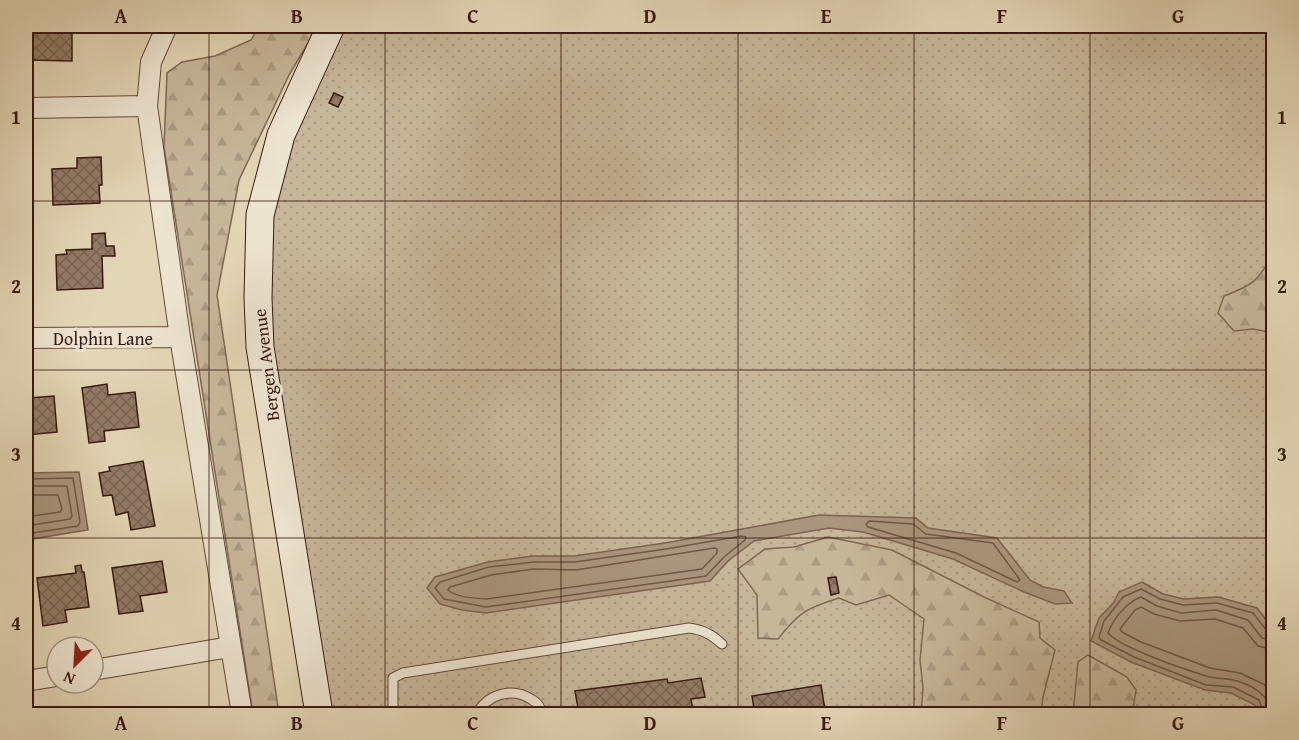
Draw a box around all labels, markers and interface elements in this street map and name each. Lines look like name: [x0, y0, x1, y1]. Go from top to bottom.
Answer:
text: A: [115, 1, 128, 30]
text: B: [291, 1, 303, 30]
text: C: [467, 1, 479, 30]
text: D: [643, 1, 657, 30]
text: E: [821, 1, 832, 30]
text: F: [997, 1, 1007, 30]
text: G: [1172, 1, 1184, 30]
text: 1: [11, 102, 21, 131]
text: 1: [1277, 102, 1287, 131]
text: 2: [11, 271, 21, 300]
text: 2: [1277, 271, 1287, 300]
street label: Bergen Avenue: [246, 307, 286, 423]
street label: Dolphin Lane: [53, 325, 153, 352]
text: 3: [11, 439, 21, 468]
text: 3: [1277, 439, 1287, 468]
text: 4: [11, 608, 21, 637]
text: 4: [1277, 608, 1287, 637]
north arrow: [45, 635, 105, 695]
text: N: [59, 665, 79, 692]
text: A: [115, 708, 128, 737]
text: B: [291, 708, 303, 737]
text: C: [467, 708, 479, 737]
text: D: [643, 708, 657, 737]
text: E: [821, 708, 832, 737]
text: F: [997, 708, 1007, 737]
text: G: [1172, 708, 1184, 737]

